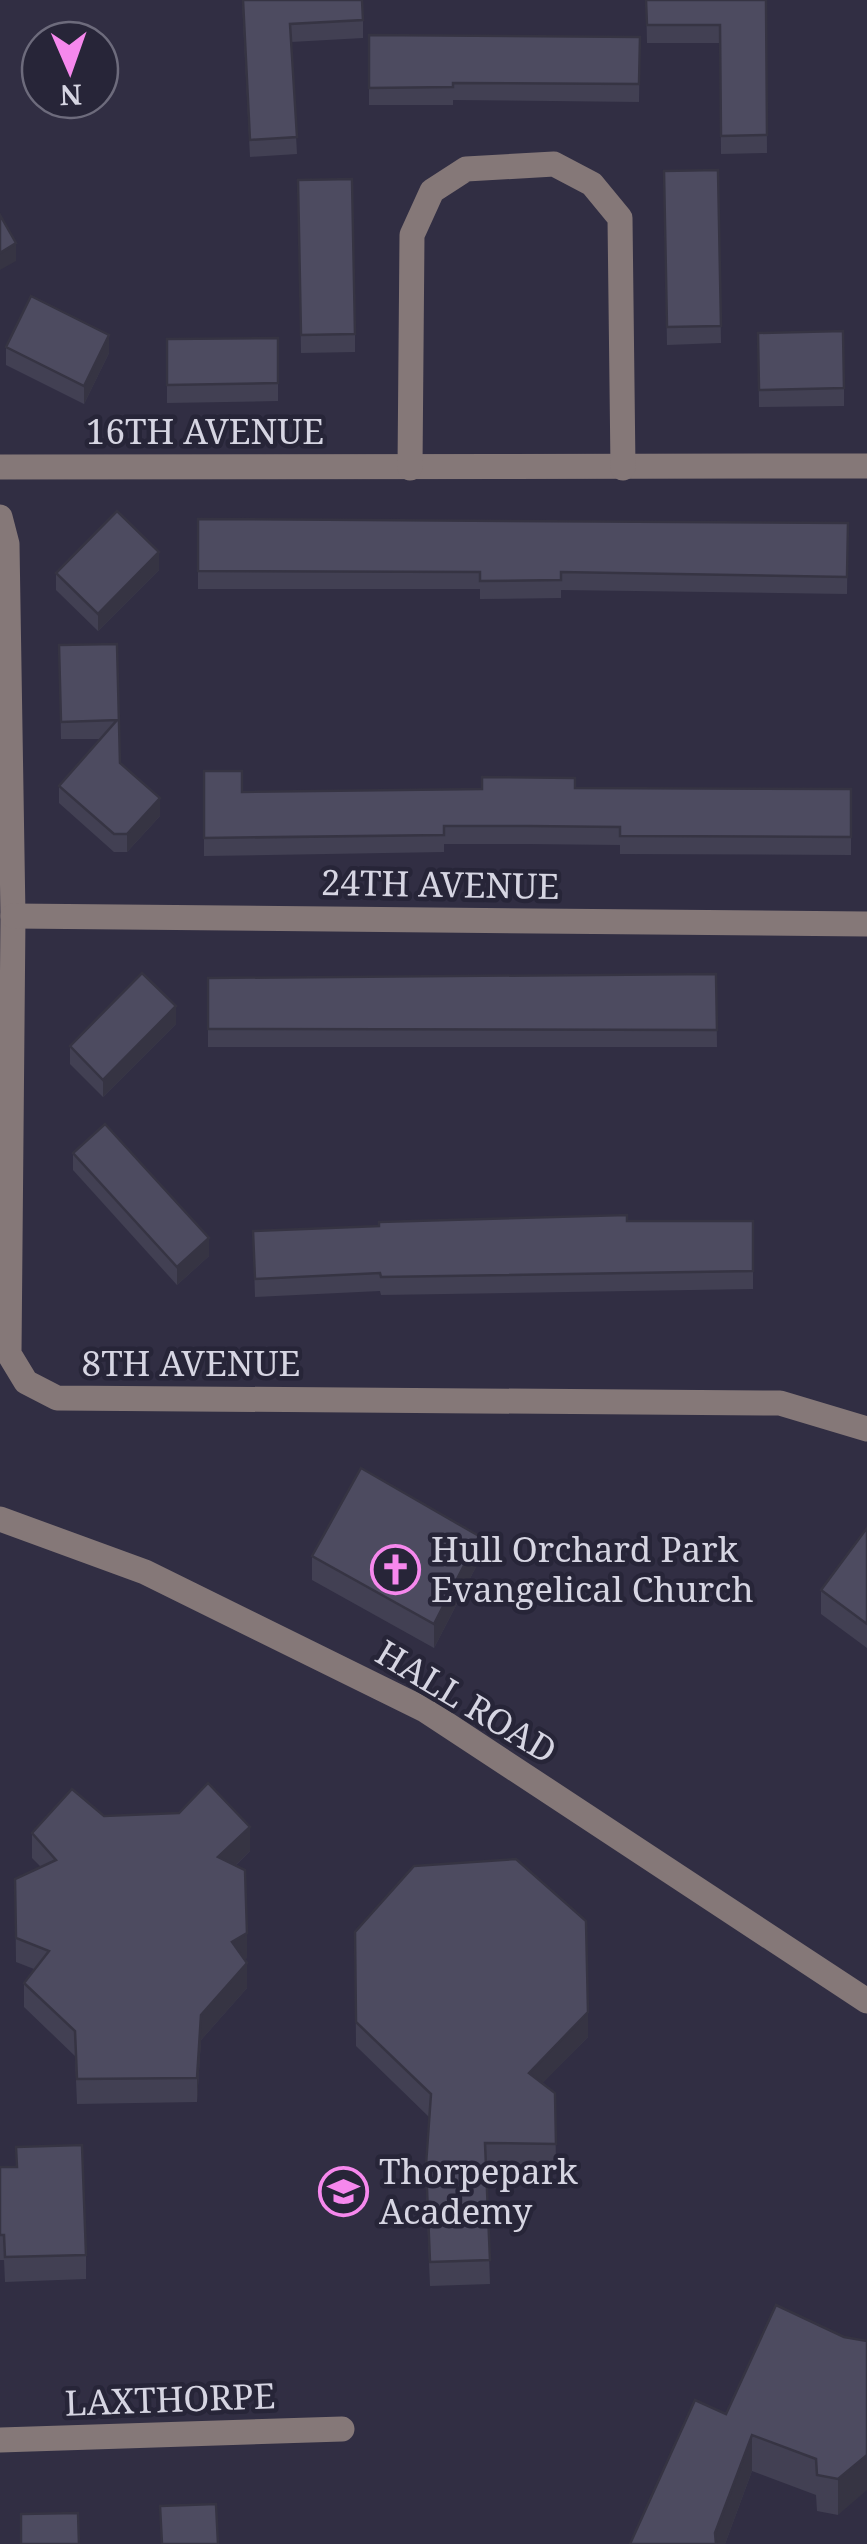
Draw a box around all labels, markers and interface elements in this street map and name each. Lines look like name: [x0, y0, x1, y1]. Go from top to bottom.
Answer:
north arrow: [20, 20, 120, 120]
text: N: [59, 77, 83, 115]
street label: 16TH AVENUE: [86, 407, 324, 454]
street label: 24TH AVENUE: [320, 858, 560, 909]
street label: 8TH AVENUE: [82, 1339, 300, 1386]
place label: Hull Orchard Park Evangelical Church: [431, 1525, 754, 1612]
church icon: Hull Orchard Park Evangelical Church: [370, 1544, 422, 1596]
street label: HALL ROAD: [368, 1628, 566, 1773]
place label: Thorpepark Academy: [379, 2147, 578, 2234]
school or university icon: Thorpepark Academy: [318, 2166, 370, 2218]
street label: LAXTHORPE: [64, 2371, 276, 2426]

